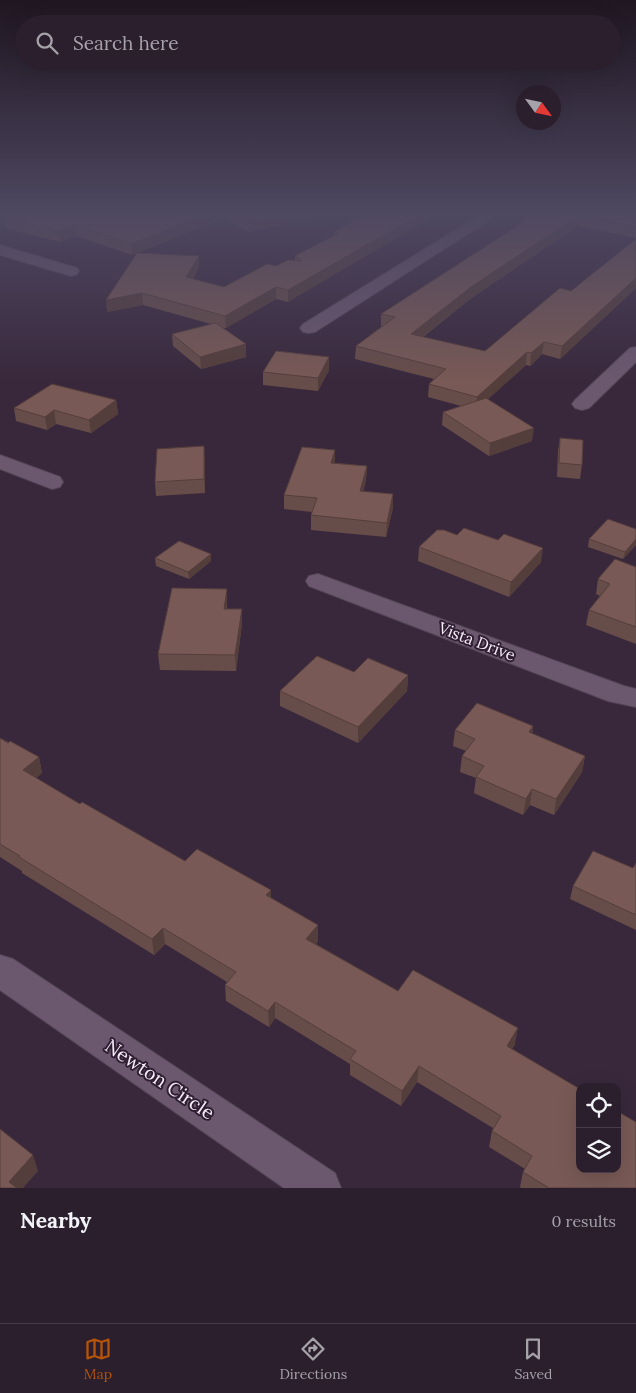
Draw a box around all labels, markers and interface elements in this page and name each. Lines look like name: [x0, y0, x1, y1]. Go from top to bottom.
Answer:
search box: [15, 15, 621, 70]
icon: search: [33, 29, 61, 57]
text: Search here: [73, 31, 179, 55]
north arrow: [516, 85, 561, 130]
street label: Vista Drive: [435, 617, 519, 665]
street label: Newton Circle: [101, 1034, 219, 1124]
map controls: [576, 1083, 621, 1173]
button: locate: [576, 1083, 621, 1128]
button: layers: [576, 1128, 621, 1173]
text: Nearby: [20, 1207, 91, 1234]
text: 0 results: [551, 1211, 616, 1231]
tab: Map: [84, 1335, 112, 1383]
tab: Directions: [279, 1335, 347, 1383]
tab: Saved: [514, 1335, 552, 1383]

